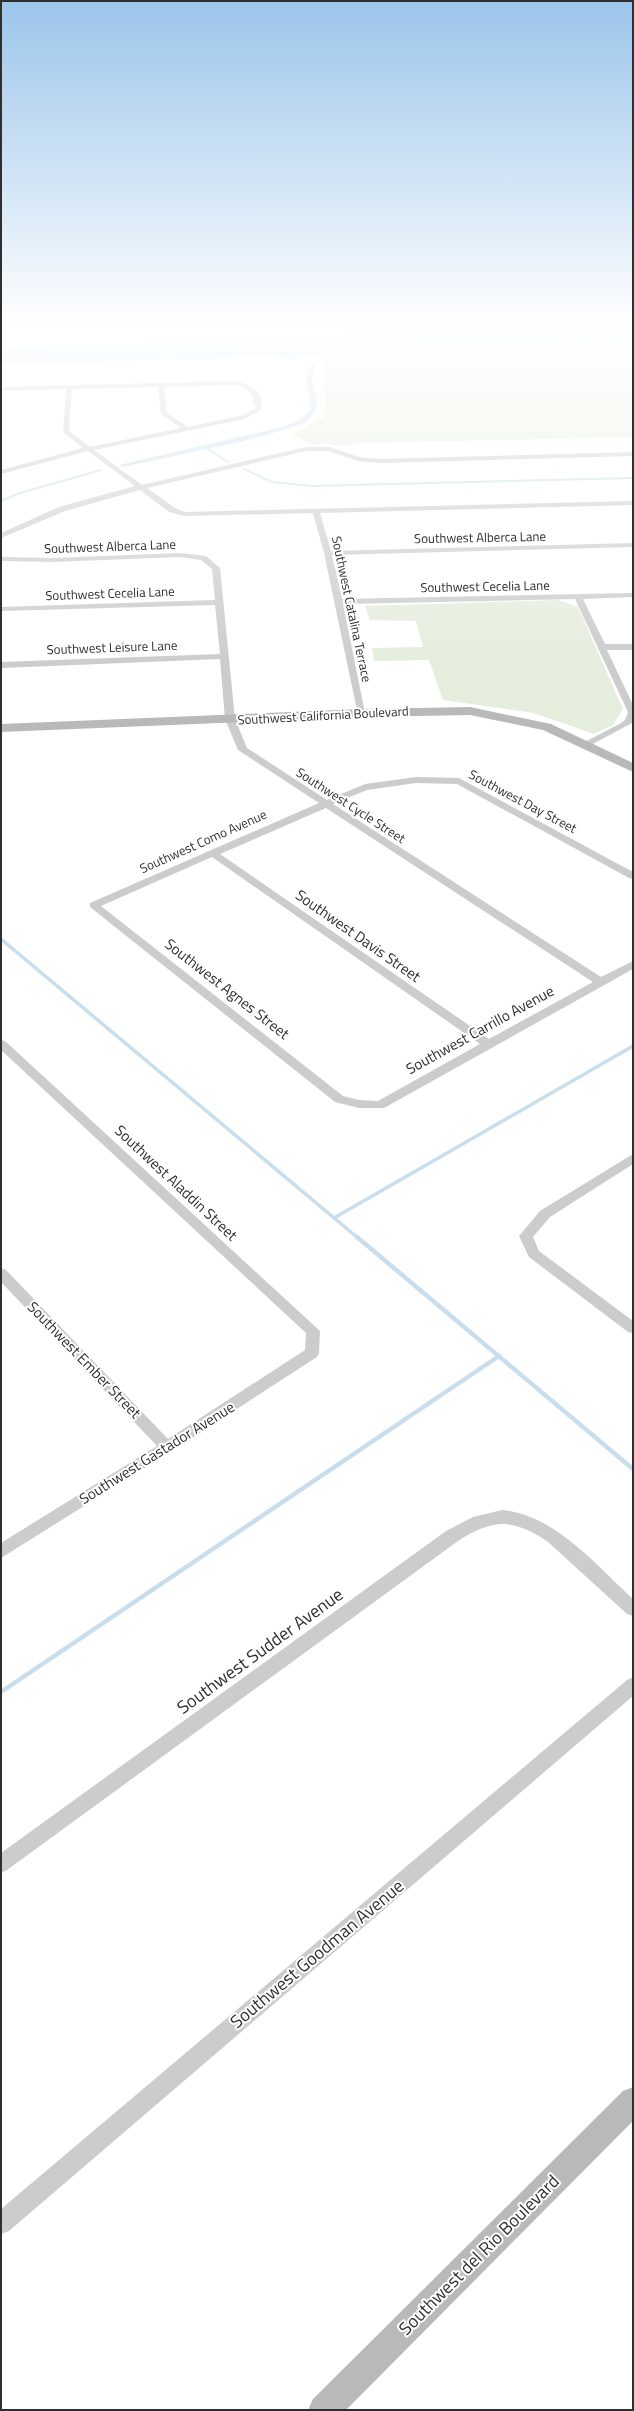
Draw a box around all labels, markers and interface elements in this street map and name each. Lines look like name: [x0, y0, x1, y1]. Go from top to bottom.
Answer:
street label: Southwest Alberca Lane: [414, 526, 546, 548]
street label: Southwest Alberca Lane: [44, 534, 176, 558]
street label: Southwest Catalina Terrace: [327, 534, 377, 684]
street label: Southwest Cecelia Lane: [420, 575, 550, 597]
street label: Southwest Cecelia Lane: [45, 581, 175, 605]
street label: Southwest Leisure Lane: [46, 635, 178, 659]
street label: Southwest California Boulevard: [237, 701, 409, 729]
street label: Southwest Cycle Street: [292, 762, 410, 848]
street label: Southwest Day Street: [465, 764, 581, 838]
street label: Southwest Como Avenue: [136, 804, 270, 878]
street label: Southwest Davis Street: [291, 884, 426, 988]
street label: Southwest Agnes Street: [160, 932, 295, 1045]
street label: Southwest Carrillo Avenue: [402, 979, 558, 1080]
street label: Southwest Aladdin Street: [110, 1119, 244, 1246]
street label: Southwest Ember Street: [22, 1296, 147, 1424]
street label: Southwest Gastador Avenue: [75, 1395, 239, 1510]
street label: Southwest Sudder Avenue: [171, 1581, 349, 1720]
street label: Southwest Goodman Avenue: [224, 1873, 410, 2035]
street label: Southwest del Rio Boulevard: [392, 2168, 565, 2341]

